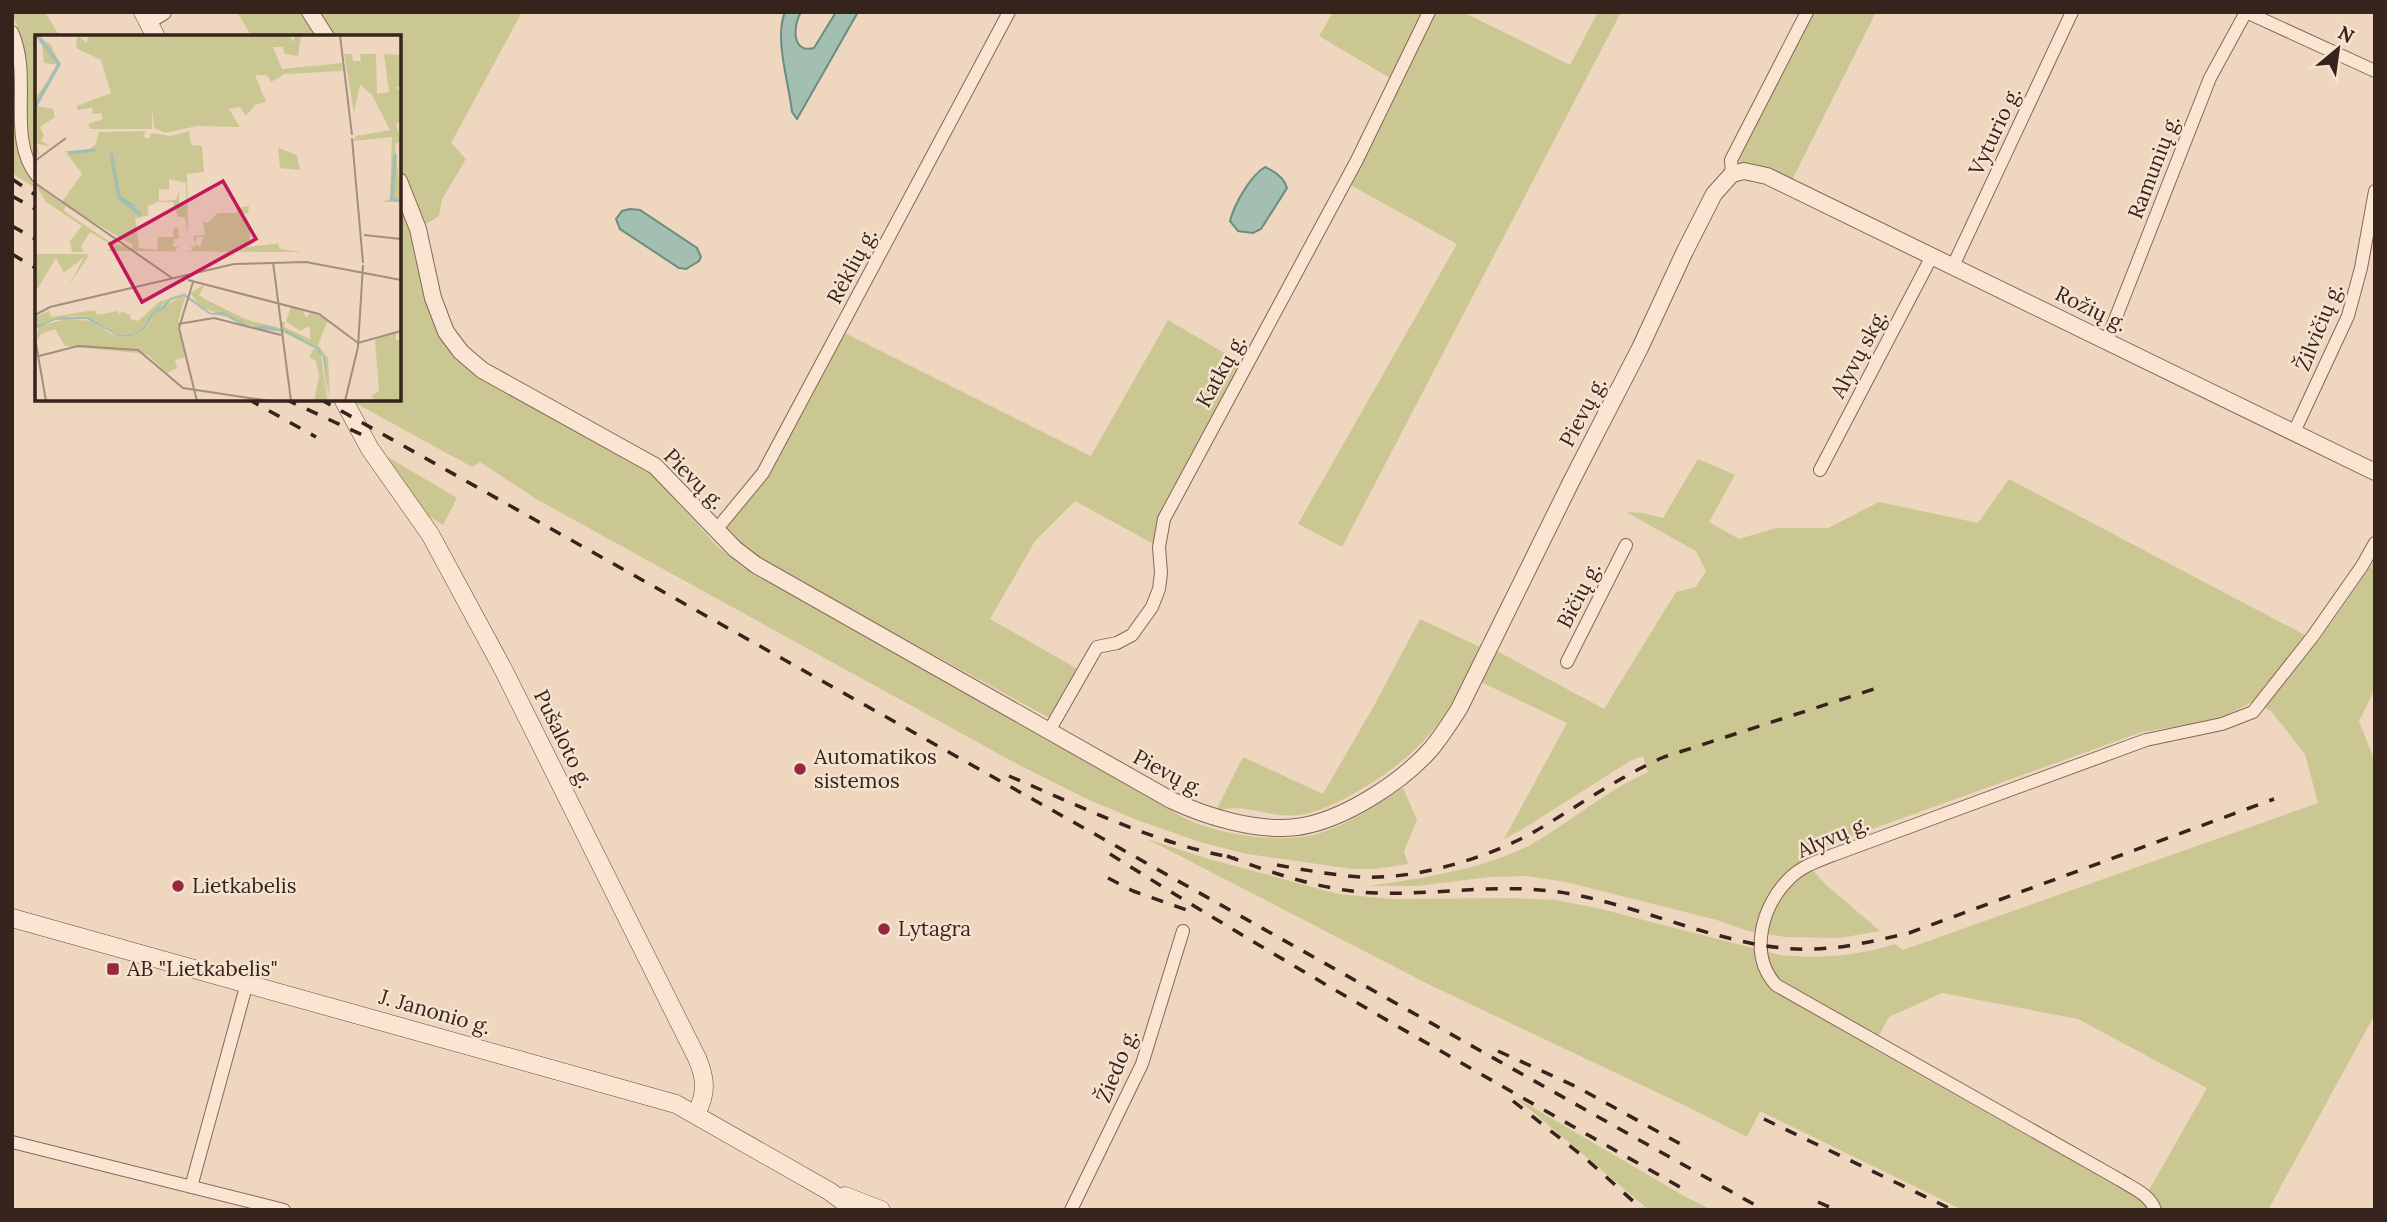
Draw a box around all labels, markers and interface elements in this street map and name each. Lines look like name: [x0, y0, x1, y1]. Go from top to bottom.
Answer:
north arrow: [2303, 14, 2373, 84]
text: N: [2334, 20, 2359, 48]
inset map: [35, 35, 401, 401]
street label: Vyturio g.: [1962, 82, 2027, 180]
street label: Ramunių g.: [2121, 111, 2186, 222]
street label: Rėklių g.: [820, 223, 883, 308]
street label: Žilvičių g.: [2289, 279, 2348, 375]
street label: Rožių g.: [2051, 280, 2132, 338]
street label: Alyvų skg.: [1824, 305, 1893, 403]
street label: Katkų g.: [1190, 330, 1252, 412]
street label: Pievų g.: [1553, 372, 1612, 451]
street label: Pievų g.: [658, 442, 731, 515]
street label: Bičių g.: [1550, 557, 1607, 632]
street label: Pušaloto g.: [528, 685, 599, 793]
place label: Automatikos sistemos: [813, 743, 937, 794]
street label: Pievų g.: [1129, 743, 1208, 802]
marker: Automatikos sistemos: [792, 761, 808, 777]
street label: Alyvų g.: [1792, 809, 1873, 864]
place label: Lietkabelis: [192, 872, 296, 899]
marker: Lietkabelis: [170, 878, 186, 894]
place label: Lytagra: [898, 915, 971, 942]
marker: Lytagra: [876, 921, 892, 937]
place label: AB "Lietkabelis": [126, 955, 278, 982]
marker: AB "Lietkabelis": [105, 961, 121, 977]
street label: J. Janonio g.: [375, 982, 494, 1040]
street label: Žiedo g.: [1090, 1025, 1143, 1107]

